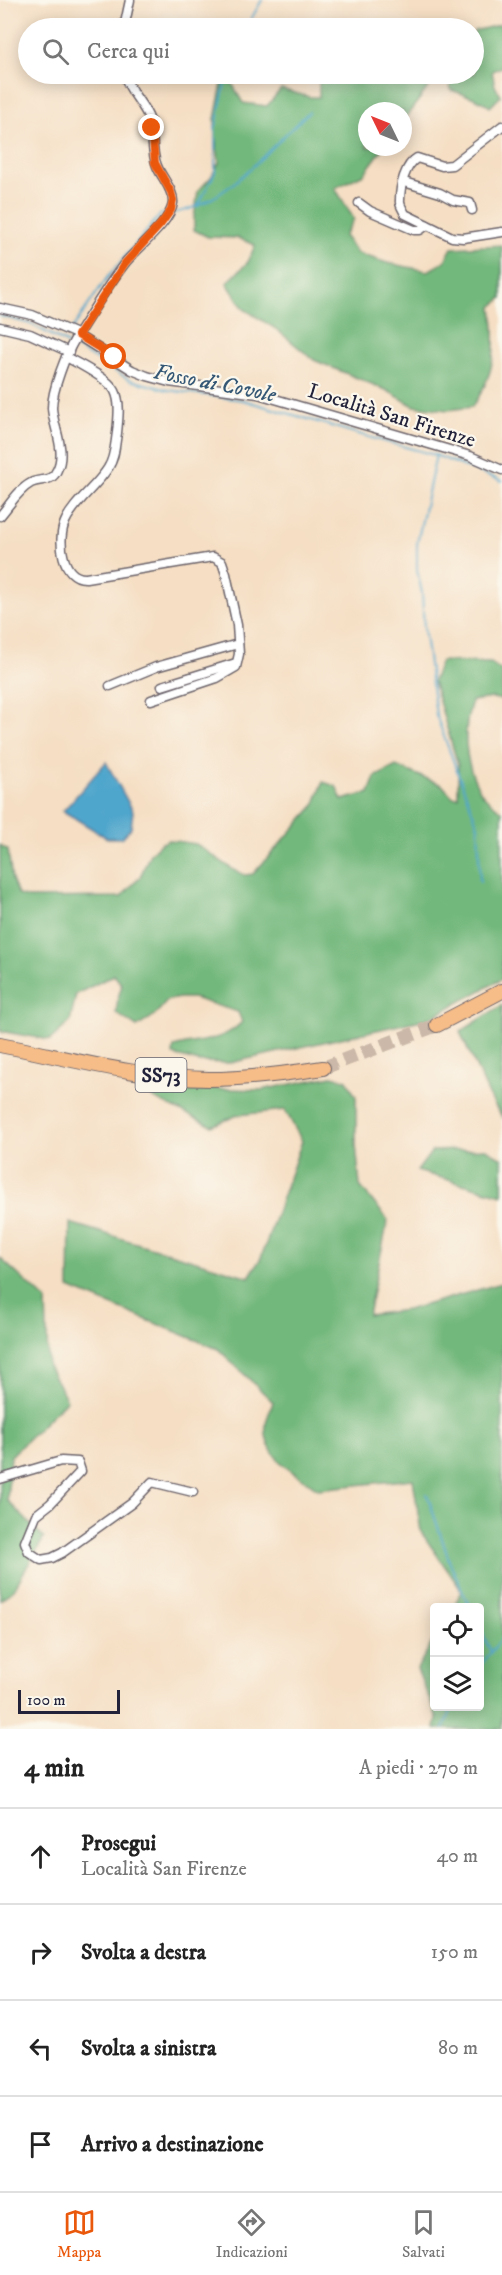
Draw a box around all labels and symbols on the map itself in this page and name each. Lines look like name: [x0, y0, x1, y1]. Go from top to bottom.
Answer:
north arrow: [358, 102, 412, 156]
route end: [138, 114, 164, 140]
route start: [100, 343, 126, 369]
water label: Fosso di Covole: [151, 358, 279, 409]
street label: Località San Firenze: [305, 378, 479, 454]
road number: SS73: [136, 1058, 186, 1092]
scale bar: [18, 1687, 120, 1714]

